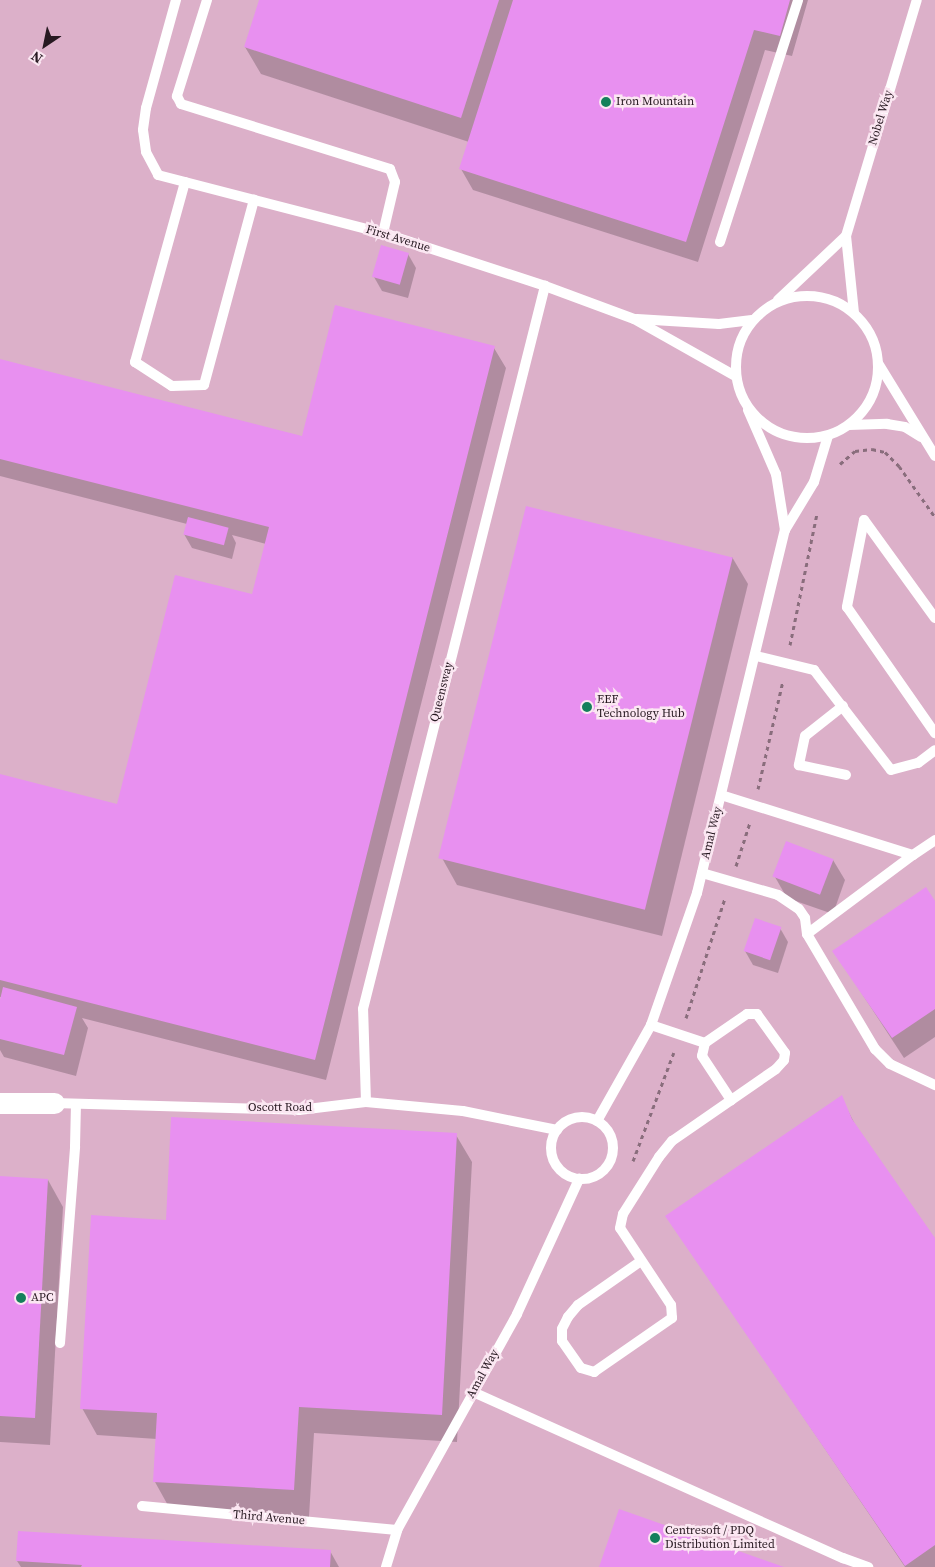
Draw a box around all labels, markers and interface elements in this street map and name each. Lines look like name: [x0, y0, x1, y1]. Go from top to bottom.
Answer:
north arrow: [20, 20, 70, 70]
text: N: [27, 46, 46, 69]
street label: Nobel Way: [866, 89, 896, 147]
place label: Iron Mountain: [616, 95, 694, 109]
marker: Iron Mountain: [600, 96, 612, 108]
street label: First Avenue: [364, 222, 432, 256]
street label: Queensway: [428, 661, 456, 723]
place label: EEF Technology Hub: [597, 693, 685, 721]
marker: EEF Technology Hub: [581, 701, 593, 713]
street label: Amal Way: [698, 805, 726, 861]
street label: Oscott Road: [248, 1101, 312, 1115]
place label: APC: [31, 1291, 53, 1305]
marker: APC: [15, 1292, 27, 1304]
street label: Amal Way: [464, 1347, 502, 1401]
street label: Third Avenue: [233, 1508, 305, 1528]
place label: Centresoft / PDQ Distribution Limited: [665, 1524, 775, 1552]
marker: Centresoft / PDQ Distribution Limited: [649, 1532, 661, 1544]

